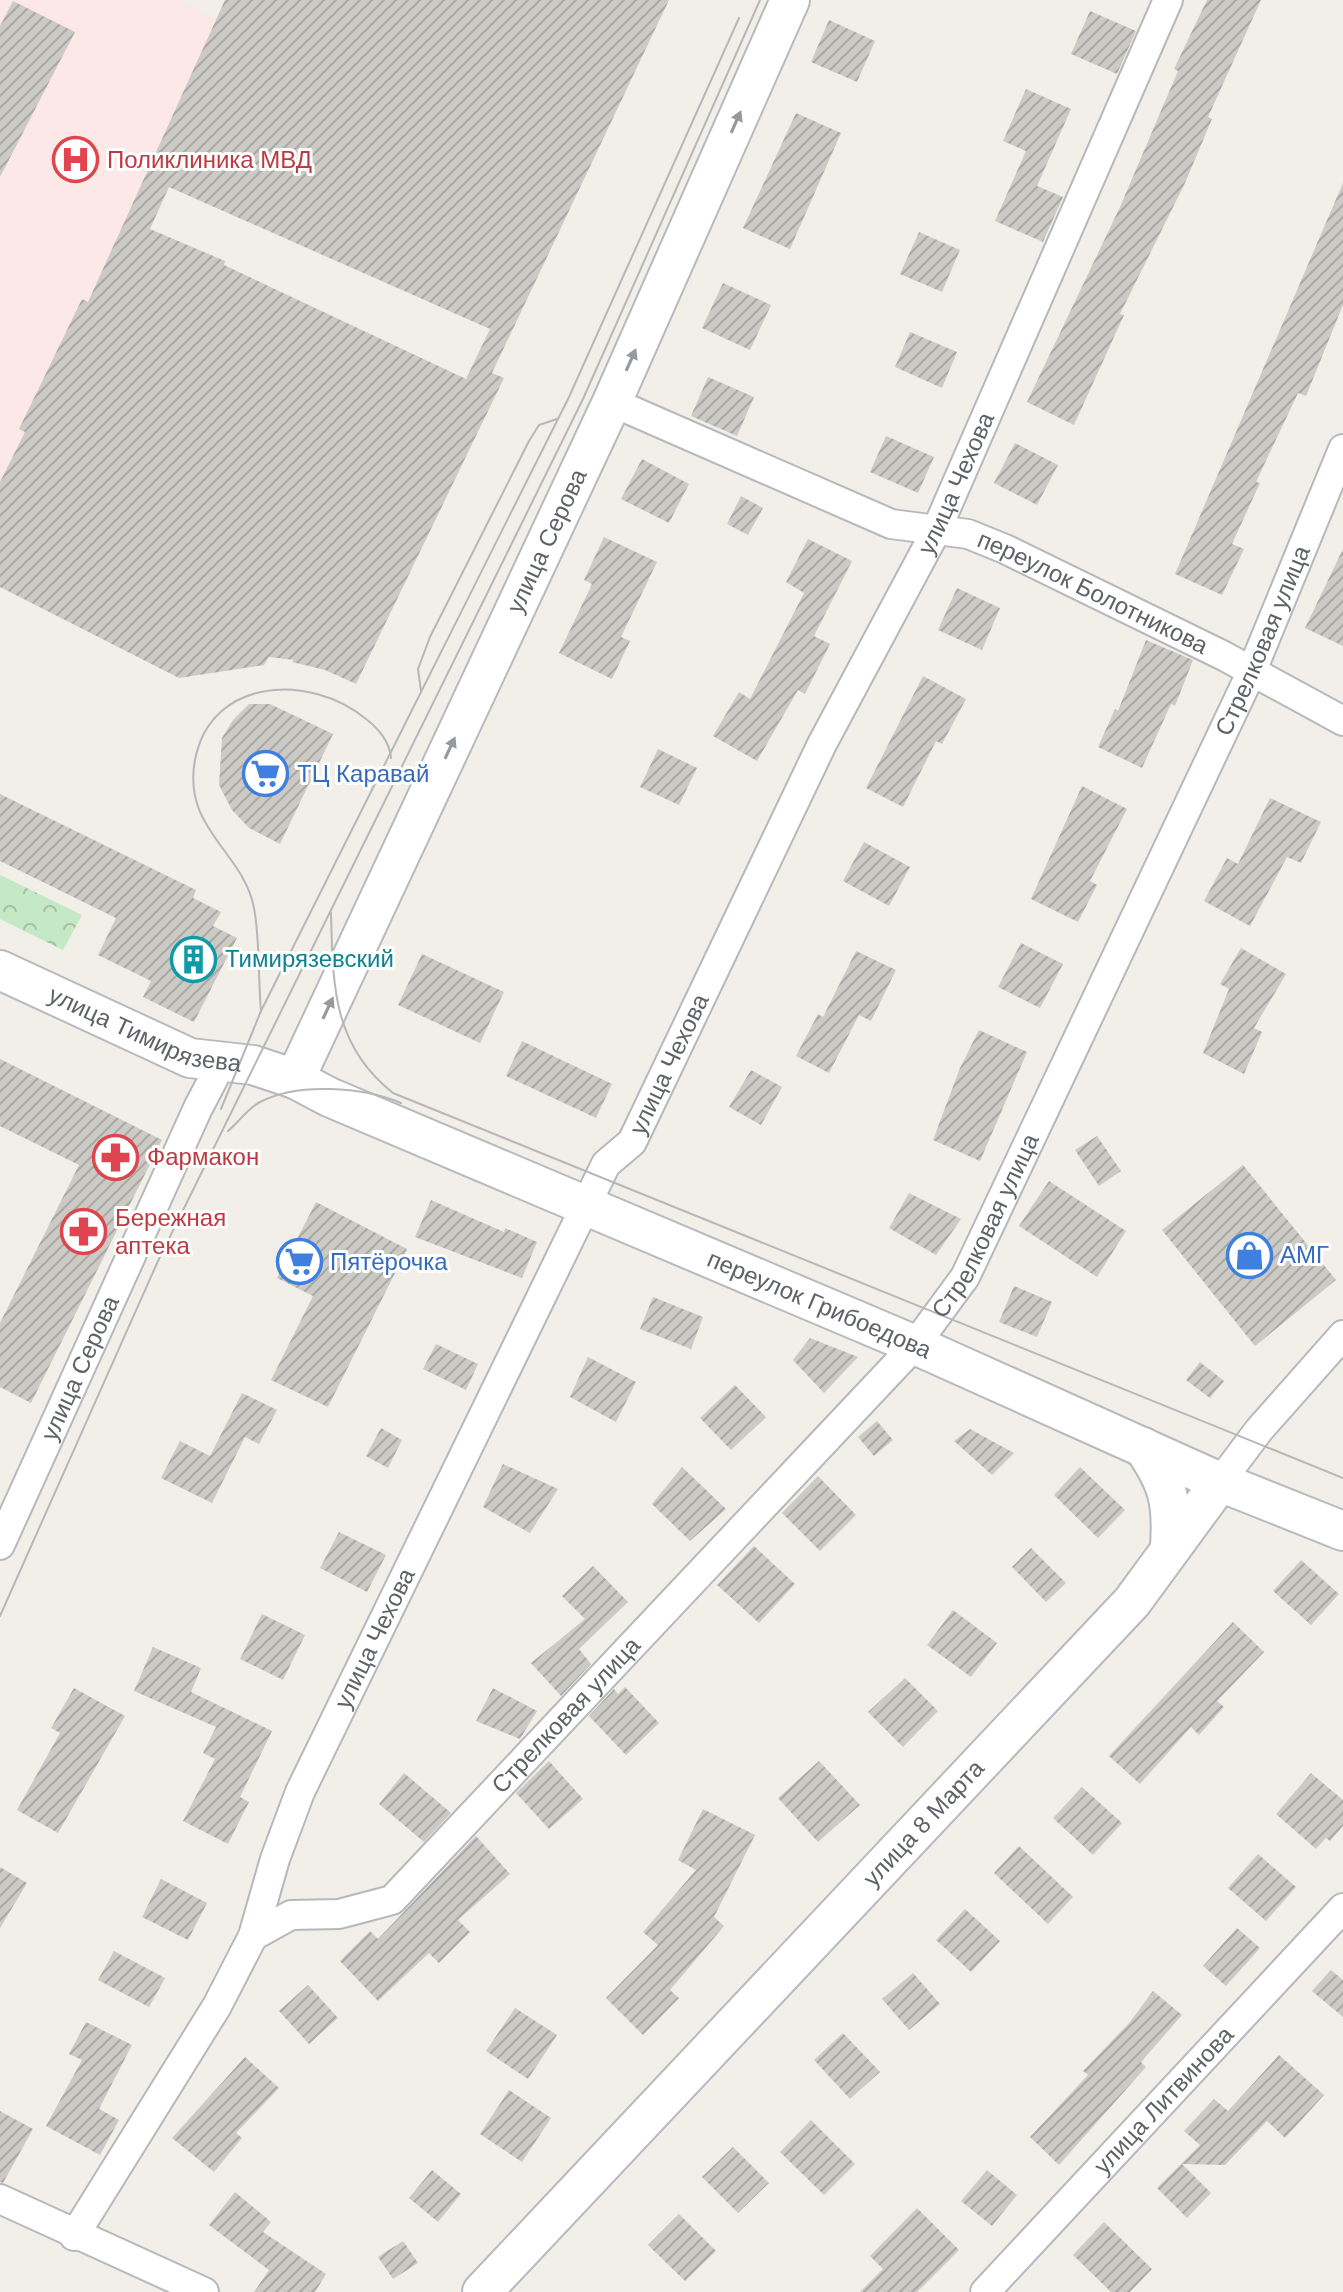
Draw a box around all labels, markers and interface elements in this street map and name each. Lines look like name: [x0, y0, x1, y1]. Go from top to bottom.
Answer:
one-way arrow: [729, 110, 743, 134]
hospital icon: Поликлиника МВД: [52, 136, 100, 184]
place label: Поликлиника МВД: [107, 146, 312, 173]
one-way arrow: [624, 348, 637, 372]
street label: улица Чехова: [912, 408, 999, 559]
street label: улица Серова: [501, 464, 592, 617]
street label: переулок Болотникова: [974, 525, 1213, 659]
street label: Стрелковая улица: [1209, 541, 1315, 740]
one-way arrow: [443, 736, 457, 759]
supermarket icon: ТЦ Каравай: [242, 750, 290, 798]
place label: ТЦ Каравай: [297, 760, 429, 787]
building icon: Тимирязевский: [170, 935, 218, 983]
place label: Тимирязевский: [225, 945, 394, 972]
street label: улица Тимирязева: [45, 980, 243, 1077]
street label: улица Чехова: [624, 989, 714, 1139]
one-way arrow: [321, 997, 334, 1020]
street label: Стрелковая улица: [926, 1129, 1044, 1323]
pharmacy icon: Фармакон: [92, 1133, 140, 1181]
place label: Фармакон: [147, 1143, 259, 1170]
place label: Бережная аптека: [115, 1204, 226, 1259]
pharmacy icon: Бережная аптека: [60, 1208, 108, 1256]
shop icon: АМГ: [1225, 1231, 1273, 1279]
supermarket icon: Пятёрочка: [275, 1238, 323, 1286]
place label: АМГ: [1280, 1241, 1329, 1268]
street label: переулок Грибоедова: [703, 1245, 936, 1364]
place label: Пятёрочка: [330, 1248, 448, 1275]
street label: улица Серова: [35, 1291, 124, 1445]
street label: улица Чехова: [329, 1563, 420, 1713]
street label: Стрелковая улица: [486, 1631, 646, 1798]
street label: улица 8 Марта: [857, 1754, 989, 1892]
street label: улица Литвинова: [1088, 2020, 1239, 2179]

